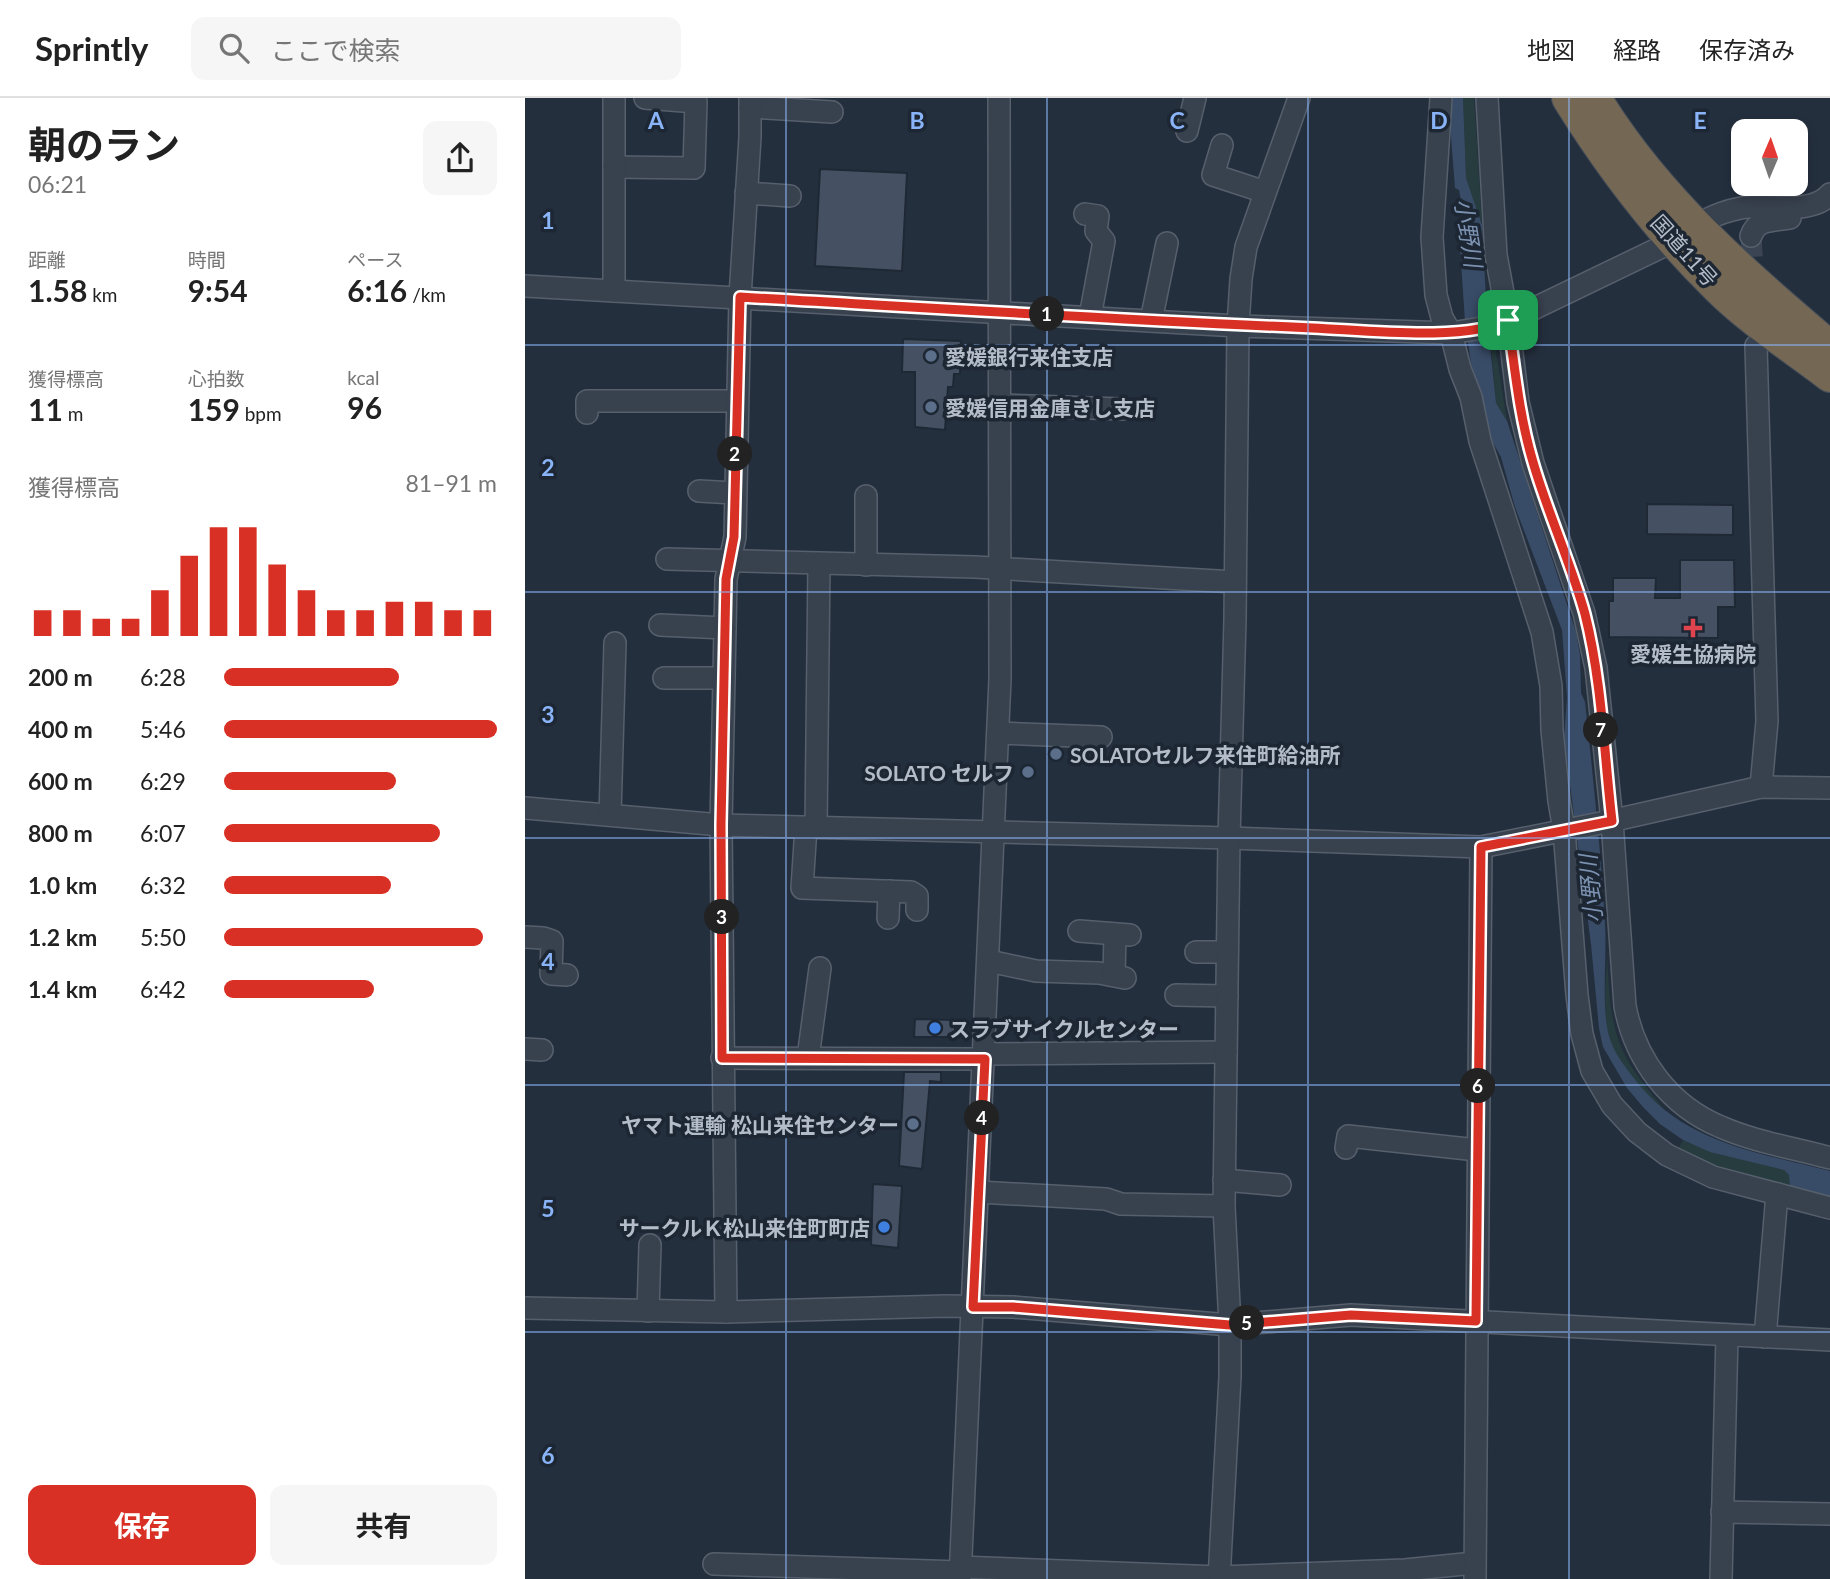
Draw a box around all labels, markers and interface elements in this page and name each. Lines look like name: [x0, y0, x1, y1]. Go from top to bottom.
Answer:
search box: [191, 17, 681, 80]
text: Sprintly: [35, 28, 149, 68]
icon: search: [215, 29, 253, 67]
text: ここで検索: [271, 34, 401, 66]
text: 地図: [1527, 35, 1575, 64]
text: 経路: [1613, 35, 1661, 64]
text: 保存済み: [1699, 35, 1795, 64]
text: A: [647, 106, 665, 134]
text: B: [909, 106, 925, 134]
text: C: [1169, 106, 1185, 134]
text: D: [1430, 106, 1448, 134]
text: E: [1693, 106, 1707, 134]
north arrow: [1731, 119, 1808, 196]
map controls: [1731, 119, 1808, 196]
text: 朝のラン: [28, 121, 180, 167]
button: share: [423, 121, 497, 195]
text: 06:21: [28, 170, 87, 198]
water label: 小野川: [1450, 197, 1489, 272]
text: 1: [541, 206, 555, 234]
street label: 国道11号: [1646, 209, 1724, 291]
text: 距離: [28, 248, 66, 271]
text: 時間: [188, 248, 226, 271]
text: ペース: [347, 248, 403, 271]
text: 1.58: [28, 272, 87, 308]
text: 9:54: [188, 272, 248, 308]
text: 6:16: [347, 272, 407, 308]
text: km: [87, 283, 117, 306]
text: /km: [407, 283, 446, 306]
pin: [1478, 290, 1538, 350]
pin: 1: [1029, 296, 1065, 332]
icon: arrive: [1489, 301, 1527, 339]
text: 1: [1041, 302, 1052, 325]
place label: 愛媛銀行来住支店: [945, 344, 1113, 369]
marker: 愛媛銀行来住支店: [923, 348, 939, 364]
text: kcal: [347, 366, 379, 389]
text: 獲得標高: [28, 367, 104, 390]
text: 心拍数: [188, 367, 245, 390]
text: 96: [347, 389, 382, 425]
text: 11: [28, 391, 63, 427]
text: 159: [188, 391, 240, 427]
place label: 愛媛信用金庫きし支店: [945, 395, 1155, 420]
marker: 愛媛信用金庫きし支店: [923, 399, 939, 415]
text: m: [63, 402, 83, 425]
text: bpm: [240, 402, 282, 425]
pin: 2: [717, 436, 753, 472]
text: 2: [729, 442, 740, 465]
text: 2: [541, 453, 555, 481]
text: 81–91 m: [405, 469, 497, 497]
text: 獲得標高: [28, 473, 120, 501]
marker: 愛媛生協病院: [1683, 618, 1703, 638]
place label: 愛媛生協病院: [1630, 641, 1756, 666]
text: 200 m: [28, 663, 93, 691]
text: 6:28: [140, 663, 186, 691]
text: 3: [541, 700, 555, 728]
pin: 7: [1583, 712, 1619, 748]
text: 400 m: [28, 715, 93, 743]
text: 5:46: [140, 715, 186, 743]
text: 7: [1595, 718, 1606, 741]
place label: SOLATOセルフ来住町給油所: [1070, 742, 1341, 767]
marker: SOLATOセルフ来住町給油所: [1048, 746, 1064, 762]
place label: SOLATO セルフ: [864, 760, 1014, 785]
marker: SOLATO セルフ: [1020, 764, 1036, 780]
text: 600 m: [28, 767, 93, 795]
text: 6:29: [140, 767, 186, 795]
text: 800 m: [28, 819, 93, 847]
text: 6:07: [140, 819, 186, 847]
water label: 小野川: [1573, 850, 1607, 925]
text: 1.0 km: [28, 871, 97, 899]
text: 6:32: [140, 871, 186, 899]
pin: 3: [705, 900, 739, 934]
text: 3: [716, 905, 727, 928]
text: 1.2 km: [28, 923, 97, 951]
text: 5:50: [140, 923, 186, 951]
text: 4: [541, 947, 555, 975]
text: 1.4 km: [28, 975, 97, 1003]
text: 6:42: [140, 975, 186, 1003]
place label: スラブサイクルセンター: [949, 1016, 1179, 1041]
marker: スラブサイクルセンター: [927, 1020, 943, 1036]
pin: 6: [1461, 1068, 1495, 1104]
text: 6: [1472, 1074, 1483, 1097]
pin: 4: [965, 1100, 1000, 1136]
text: 4: [976, 1106, 987, 1129]
place label: ヤマト運輸 松山来住センター: [621, 1112, 899, 1137]
marker: ヤマト運輸 松山来住センター: [905, 1116, 921, 1132]
text: 5: [541, 1194, 555, 1222]
place label: サークルＫ松山来住町町店: [619, 1215, 870, 1240]
marker: サークルＫ松山来住町町店: [876, 1219, 892, 1235]
pin: 5: [1229, 1306, 1265, 1340]
text: 5: [1241, 1311, 1252, 1334]
text: 6: [541, 1441, 555, 1469]
button: 保存: [28, 1485, 256, 1565]
button: 共有: [270, 1485, 497, 1565]

